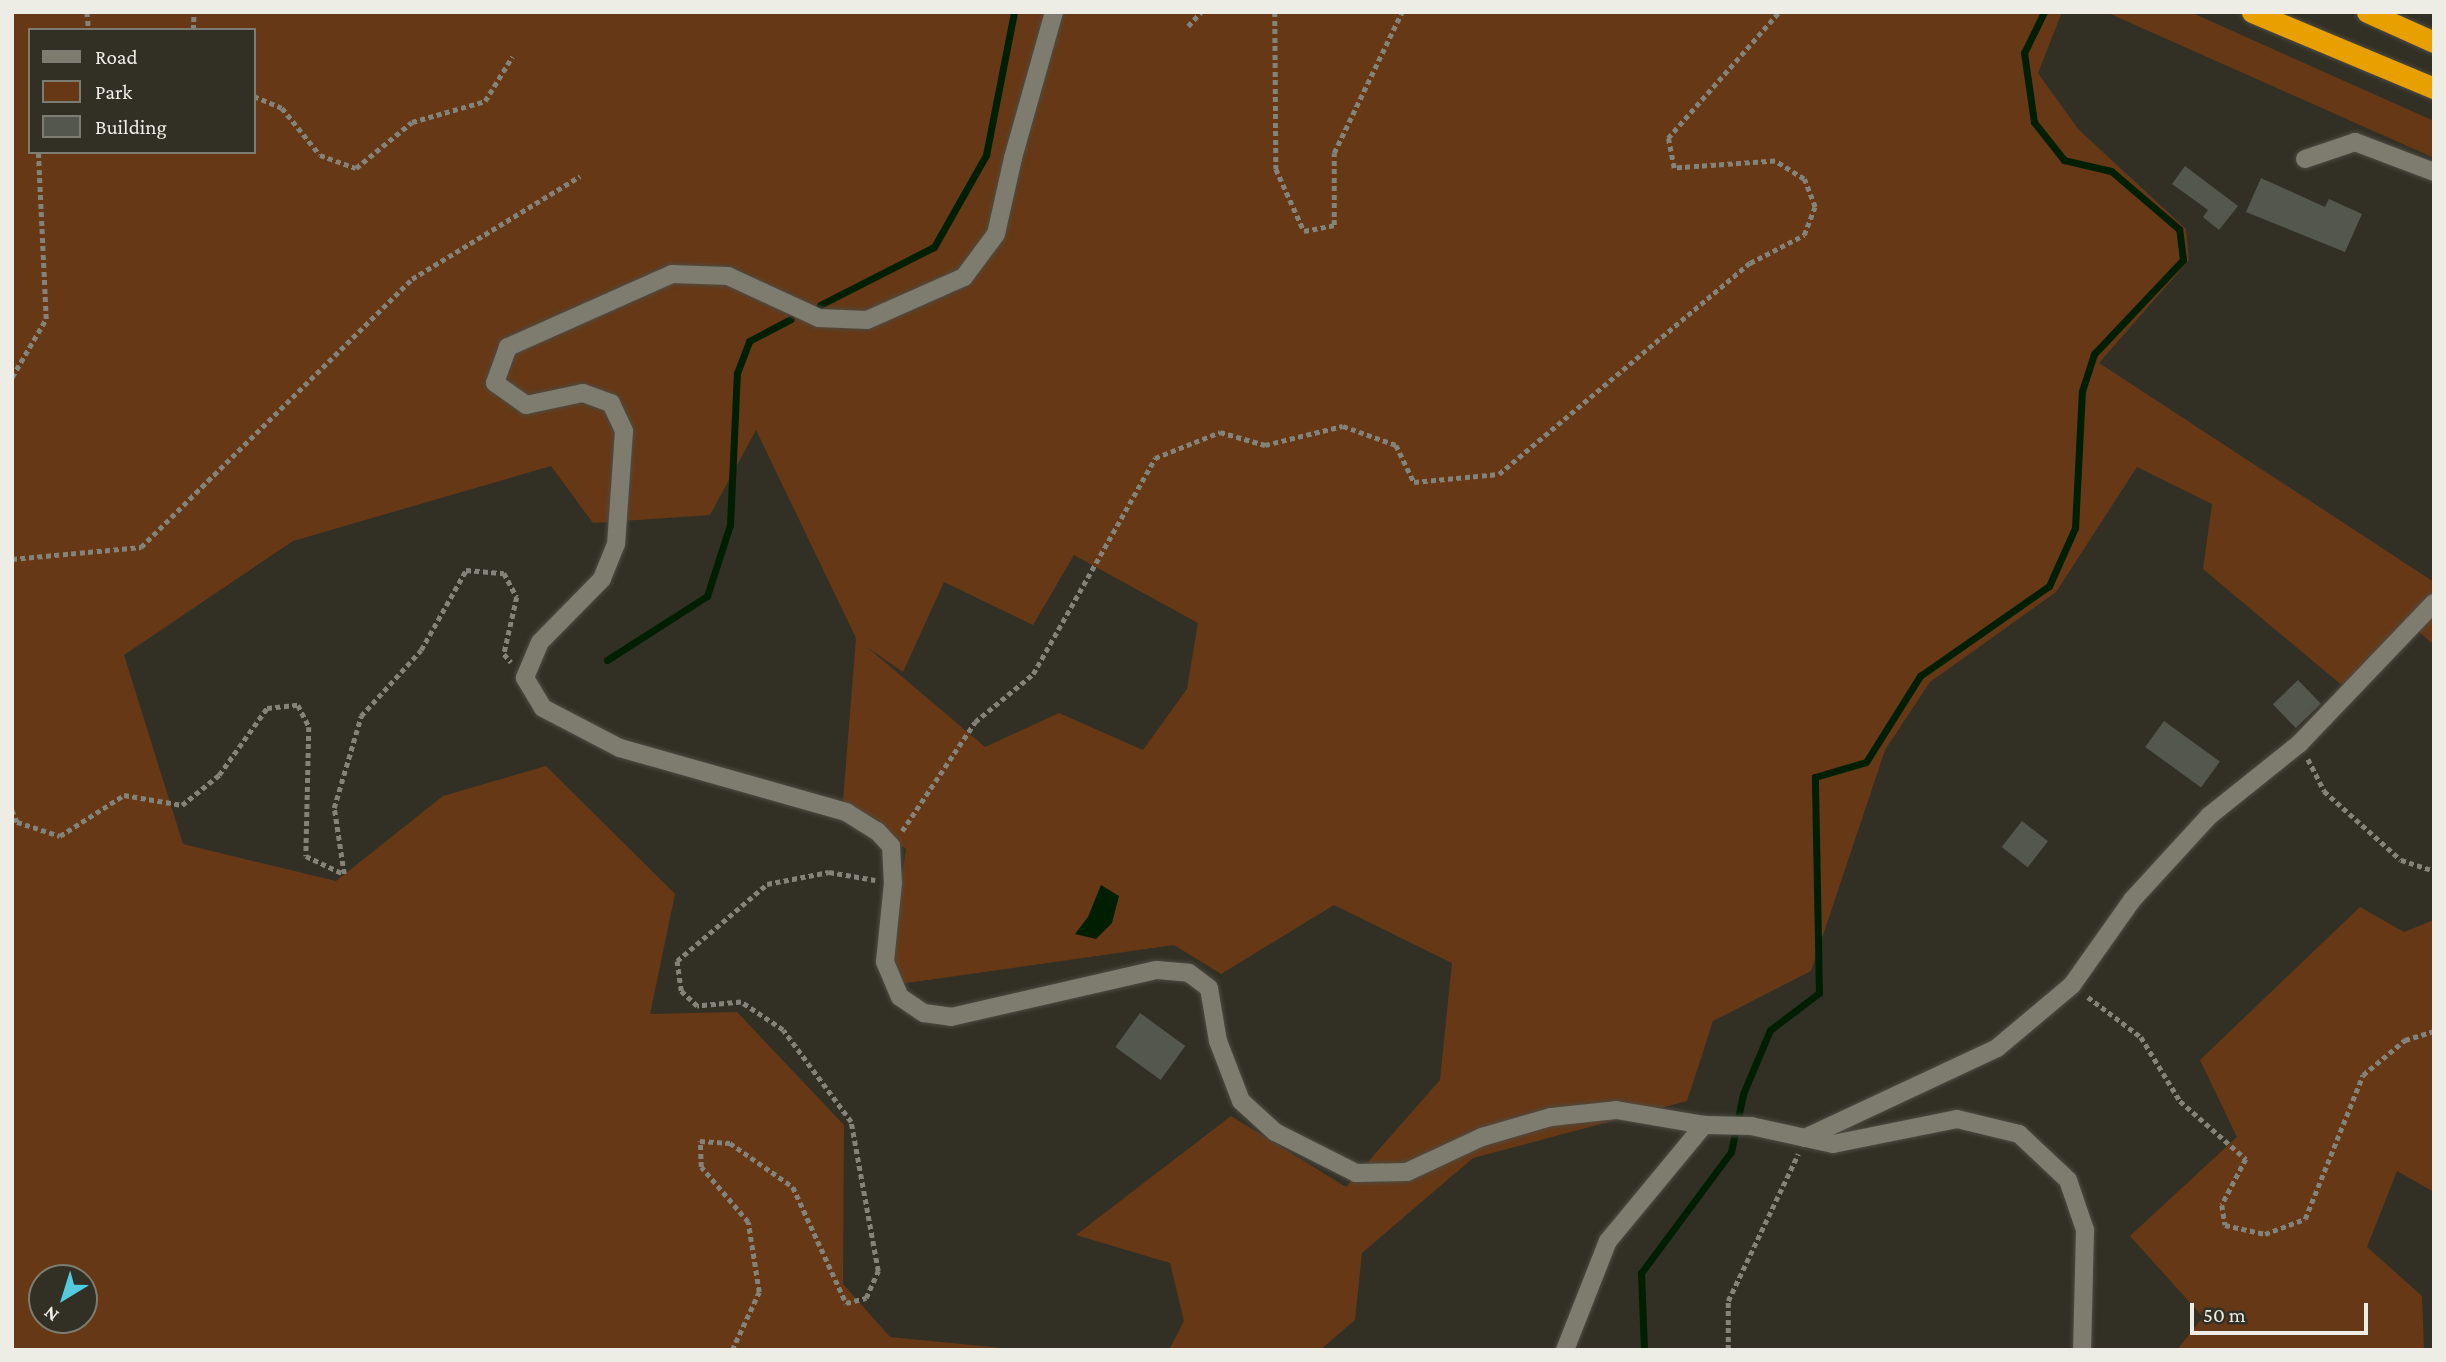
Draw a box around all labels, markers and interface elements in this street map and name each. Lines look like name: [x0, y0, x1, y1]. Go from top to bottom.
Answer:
legend: [28, 28, 256, 154]
text: Road: [95, 45, 138, 69]
text: Park: [95, 80, 132, 104]
text: Building: [95, 115, 167, 139]
north arrow: [28, 1264, 98, 1334]
scale bar: [2194, 1288, 2372, 1332]
text: N: [39, 1302, 63, 1327]
text: 50 m: [2203, 1303, 2246, 1327]

